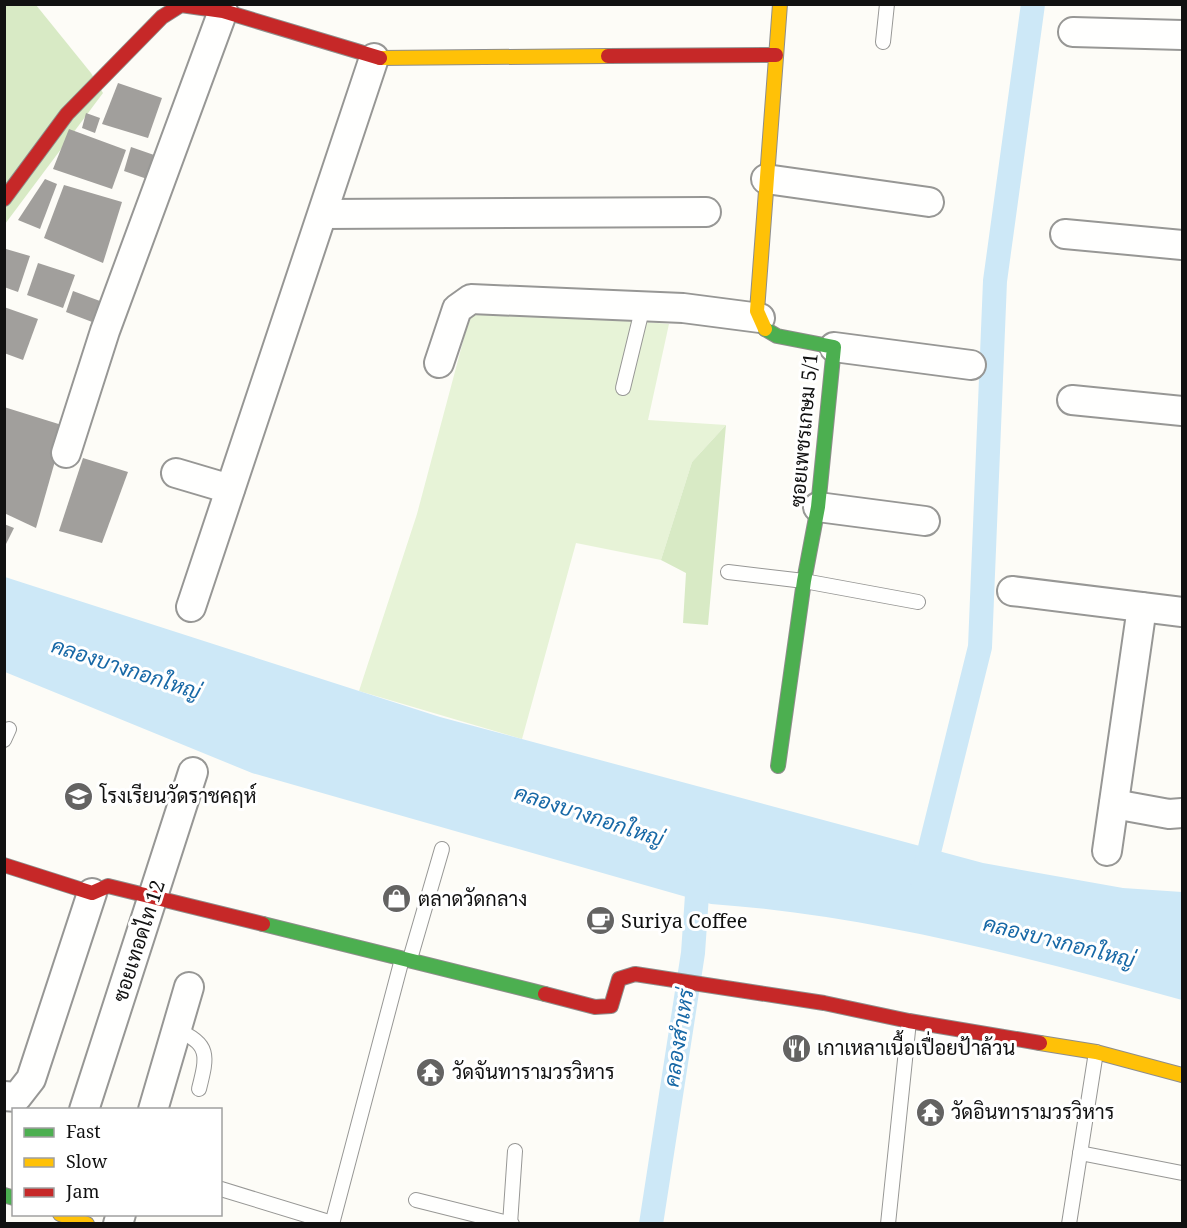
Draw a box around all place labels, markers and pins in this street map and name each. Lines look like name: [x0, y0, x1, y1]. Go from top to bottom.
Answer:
school or university icon: โรงเรียนวัดราชคฤห์: [63, 780, 95, 812]
place label: โรงเรียนวัดราชคฤห์: [99, 782, 256, 809]
shop icon: ตลาดวัดกลาง: [381, 883, 413, 915]
place label: ตลาดวัดกลาง: [418, 885, 527, 912]
cafe icon: Suriya Coffee: [584, 905, 616, 937]
place label: Suriya Coffee: [621, 907, 748, 934]
place label: เกาเหลาเนื้อเปื่อยป้าล้วน: [817, 1030, 1015, 1061]
restaurant icon: เกาเหลาเนื้อเปื่อยป้าล้วน: [780, 1032, 812, 1064]
temple icon: วัดจันทารามวรวิหาร: [415, 1056, 447, 1088]
place label: วัดจันทารามวรวิหาร: [452, 1058, 615, 1085]
temple icon: วัดอินทารามวรวิหาร: [914, 1096, 946, 1128]
place label: วัดอินทารามวรวิหาร: [951, 1098, 1114, 1125]

